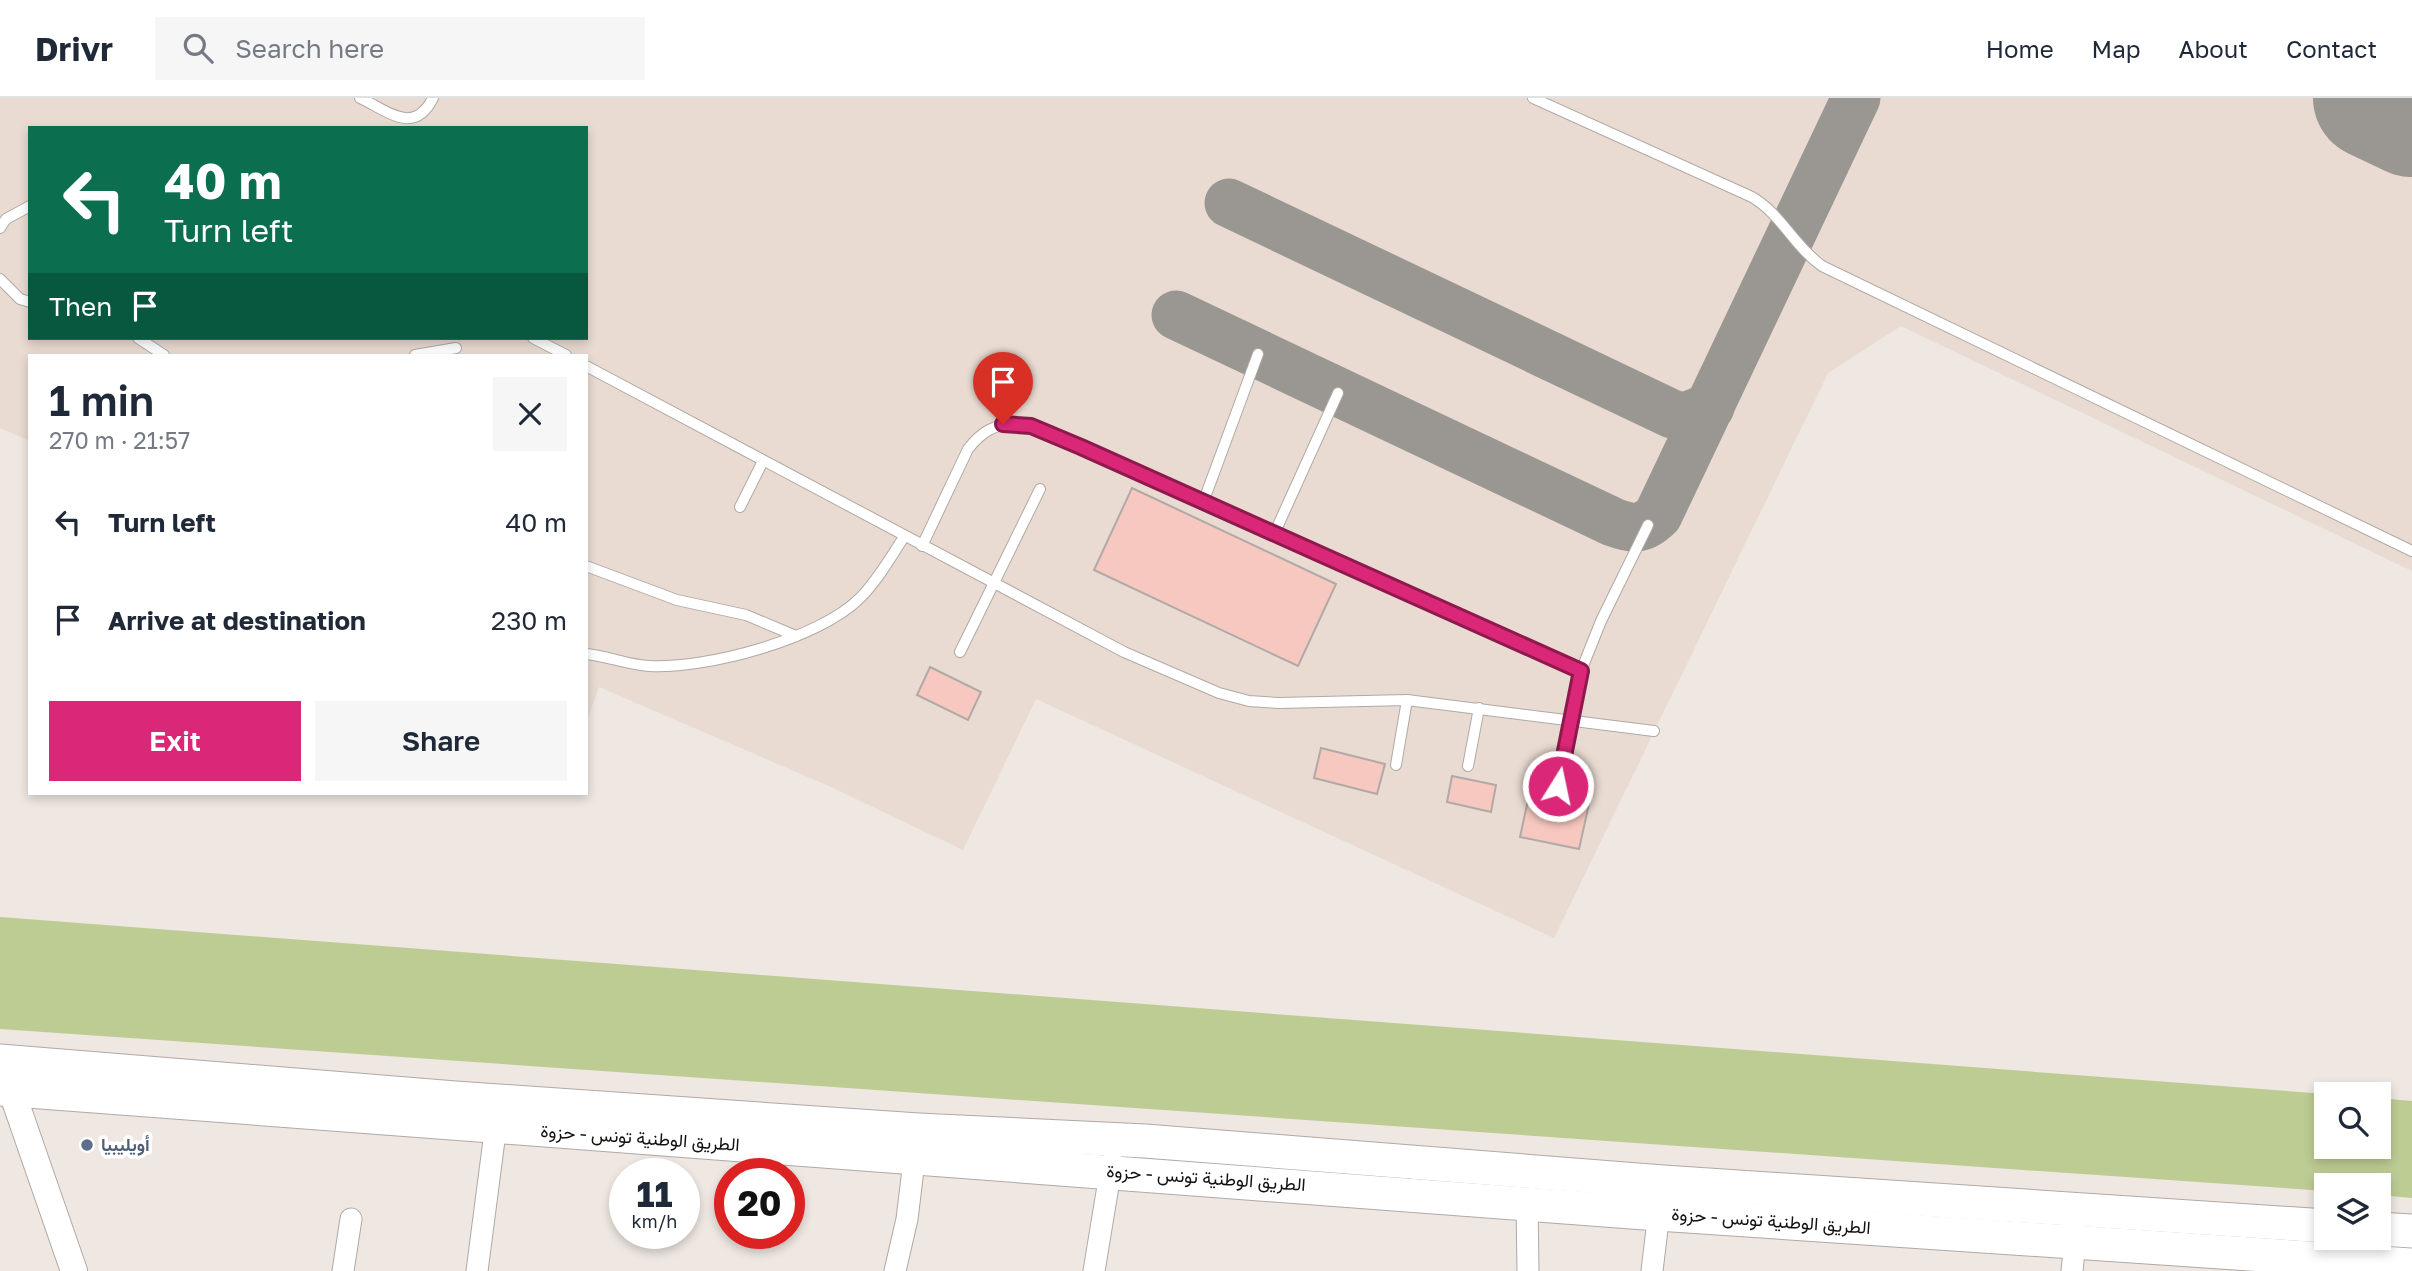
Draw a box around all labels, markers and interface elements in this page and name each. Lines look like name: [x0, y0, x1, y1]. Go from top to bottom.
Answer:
search box: [155, 17, 645, 80]
text: Drivr: [35, 29, 113, 68]
icon: search: [179, 29, 217, 67]
text: Search here: [235, 33, 384, 64]
text: Home: [1986, 34, 2054, 63]
text: Map: [2092, 34, 2141, 63]
text: About: [2179, 34, 2248, 63]
text: Contact: [2286, 34, 2377, 63]
text: 40 m: [164, 151, 282, 210]
icon: left: [49, 154, 140, 245]
text: Turn left: [164, 211, 293, 249]
icon: arrive: [126, 287, 164, 325]
text: Then: [49, 291, 112, 322]
pin: [973, 352, 1033, 424]
icon: arrive: [984, 363, 1022, 401]
text: 1 min: [49, 375, 154, 425]
button: close: [493, 377, 567, 451]
text: 270 m · 21:57: [49, 426, 190, 454]
icon: left: [49, 503, 87, 541]
text: Turn left: [108, 507, 216, 538]
text: 40 m: [506, 507, 567, 538]
icon: arrive: [49, 601, 87, 639]
text: Arrive at destination: [108, 605, 366, 636]
text: 230 m: [491, 605, 567, 636]
button: Exit: [49, 701, 301, 781]
button: Share: [315, 701, 567, 781]
position arrow: [1521, 749, 1595, 823]
map controls: [2314, 1082, 2391, 1250]
button: search: [2314, 1082, 2391, 1159]
street label: الطريق الوطنية تونس - حزوة: [540, 1119, 741, 1156]
place label: أويليبيا: [101, 1133, 150, 1156]
marker: أويليبيا: [79, 1137, 95, 1153]
speed limit sign: 20: [714, 1158, 805, 1249]
street label: الطريق الوطنية تونس - حزوة: [1106, 1159, 1307, 1196]
text: 11: [636, 1173, 673, 1215]
button: layers: [2314, 1173, 2391, 1250]
street label: الطريق الوطنية تونس - حزوة: [1671, 1202, 1872, 1239]
text: km/h: [632, 1210, 677, 1232]

